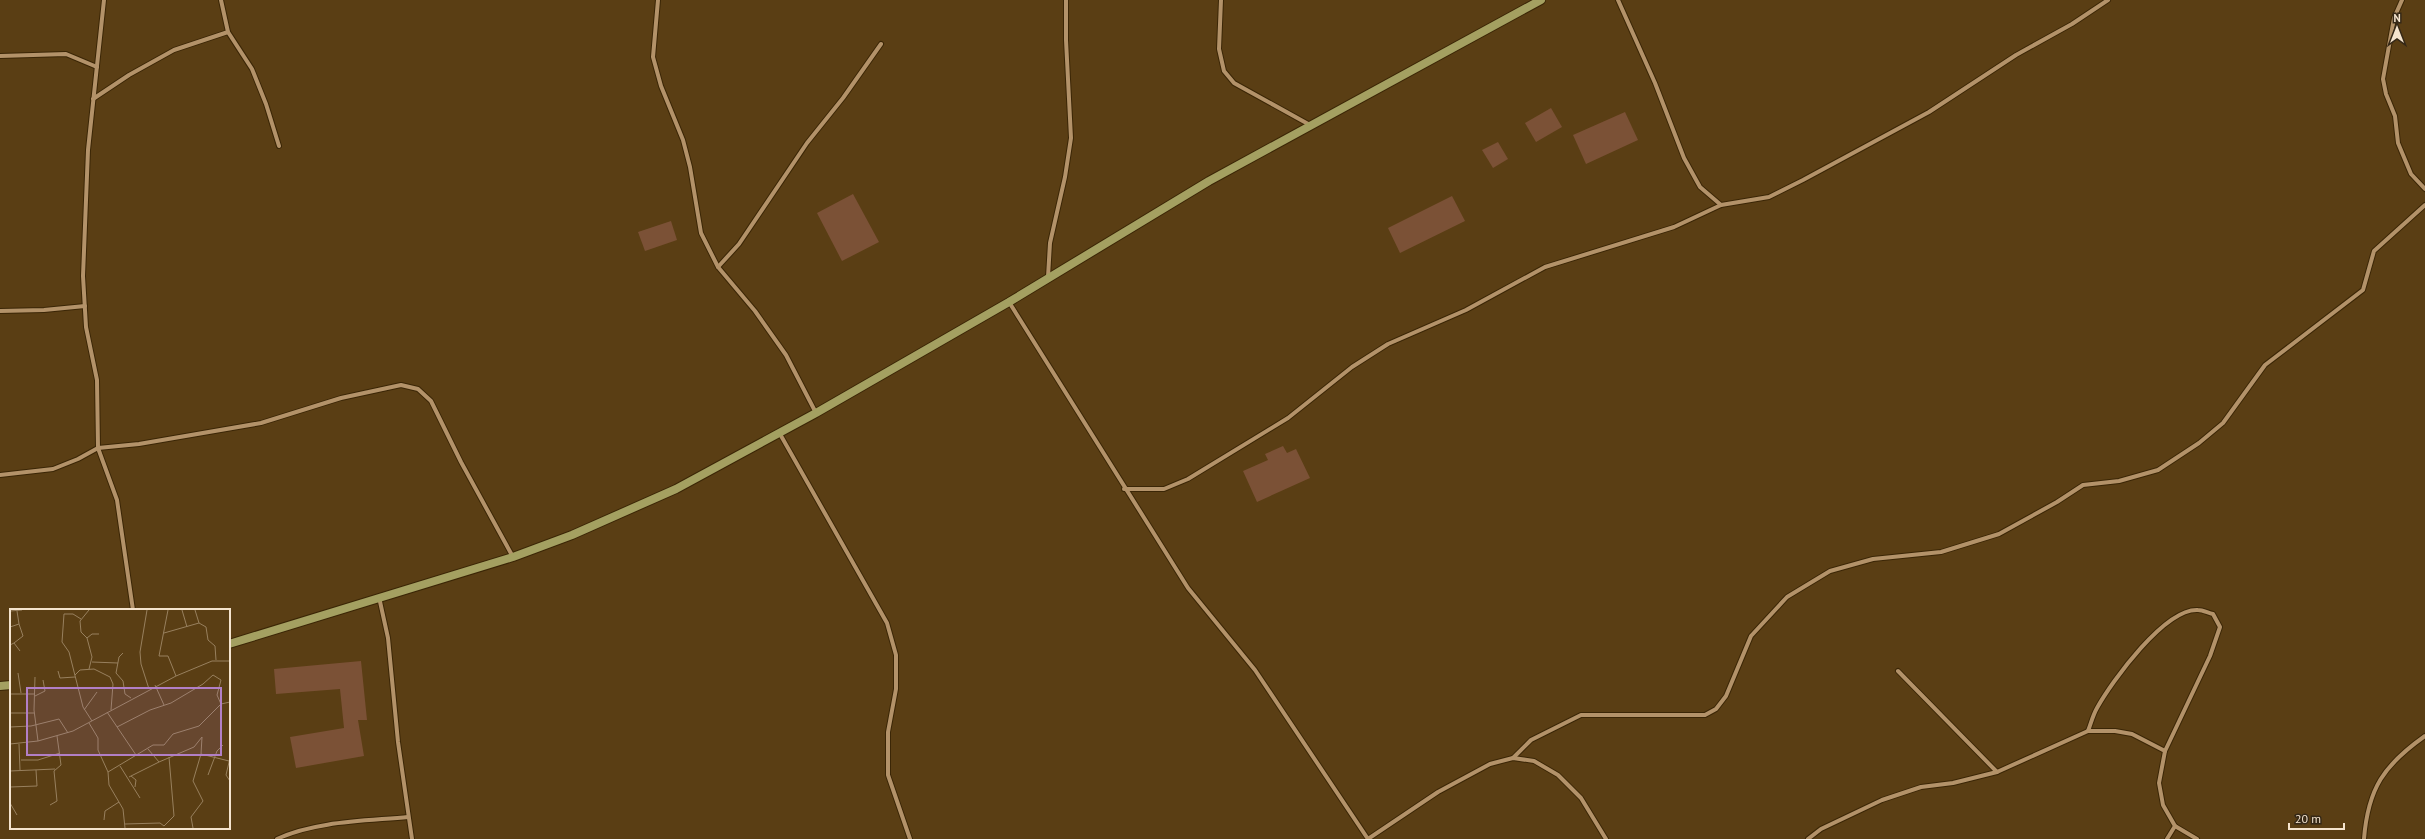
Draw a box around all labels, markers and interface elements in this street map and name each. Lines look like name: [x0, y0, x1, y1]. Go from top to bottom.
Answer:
north arrow: [2377, 8, 2417, 48]
text: N: [2393, 11, 2401, 25]
inset map: [10, 609, 230, 829]
scale bar: [2289, 805, 2344, 831]
text: 20 m: [2295, 811, 2321, 826]

